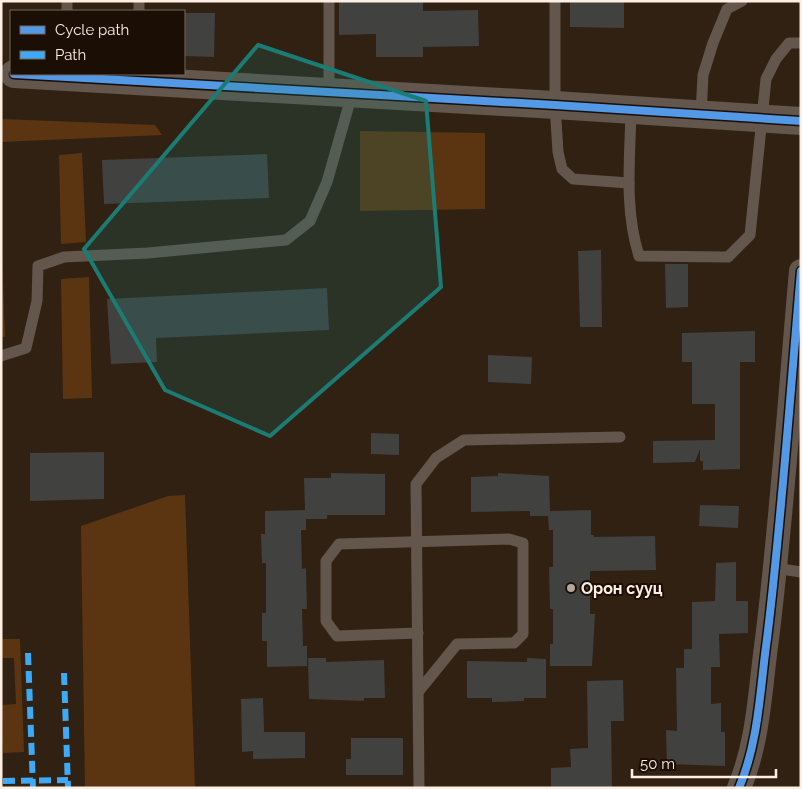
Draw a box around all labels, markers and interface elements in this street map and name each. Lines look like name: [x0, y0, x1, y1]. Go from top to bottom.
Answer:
legend: [10, 10, 185, 75]
text: Cycle path: [55, 21, 129, 39]
text: Path: [55, 46, 86, 64]
place label: Орон сууц: [581, 579, 663, 598]
marker: Орон сууц: [565, 582, 577, 594]
scale bar: [632, 746, 776, 778]
text: 50 m: [640, 755, 675, 773]

